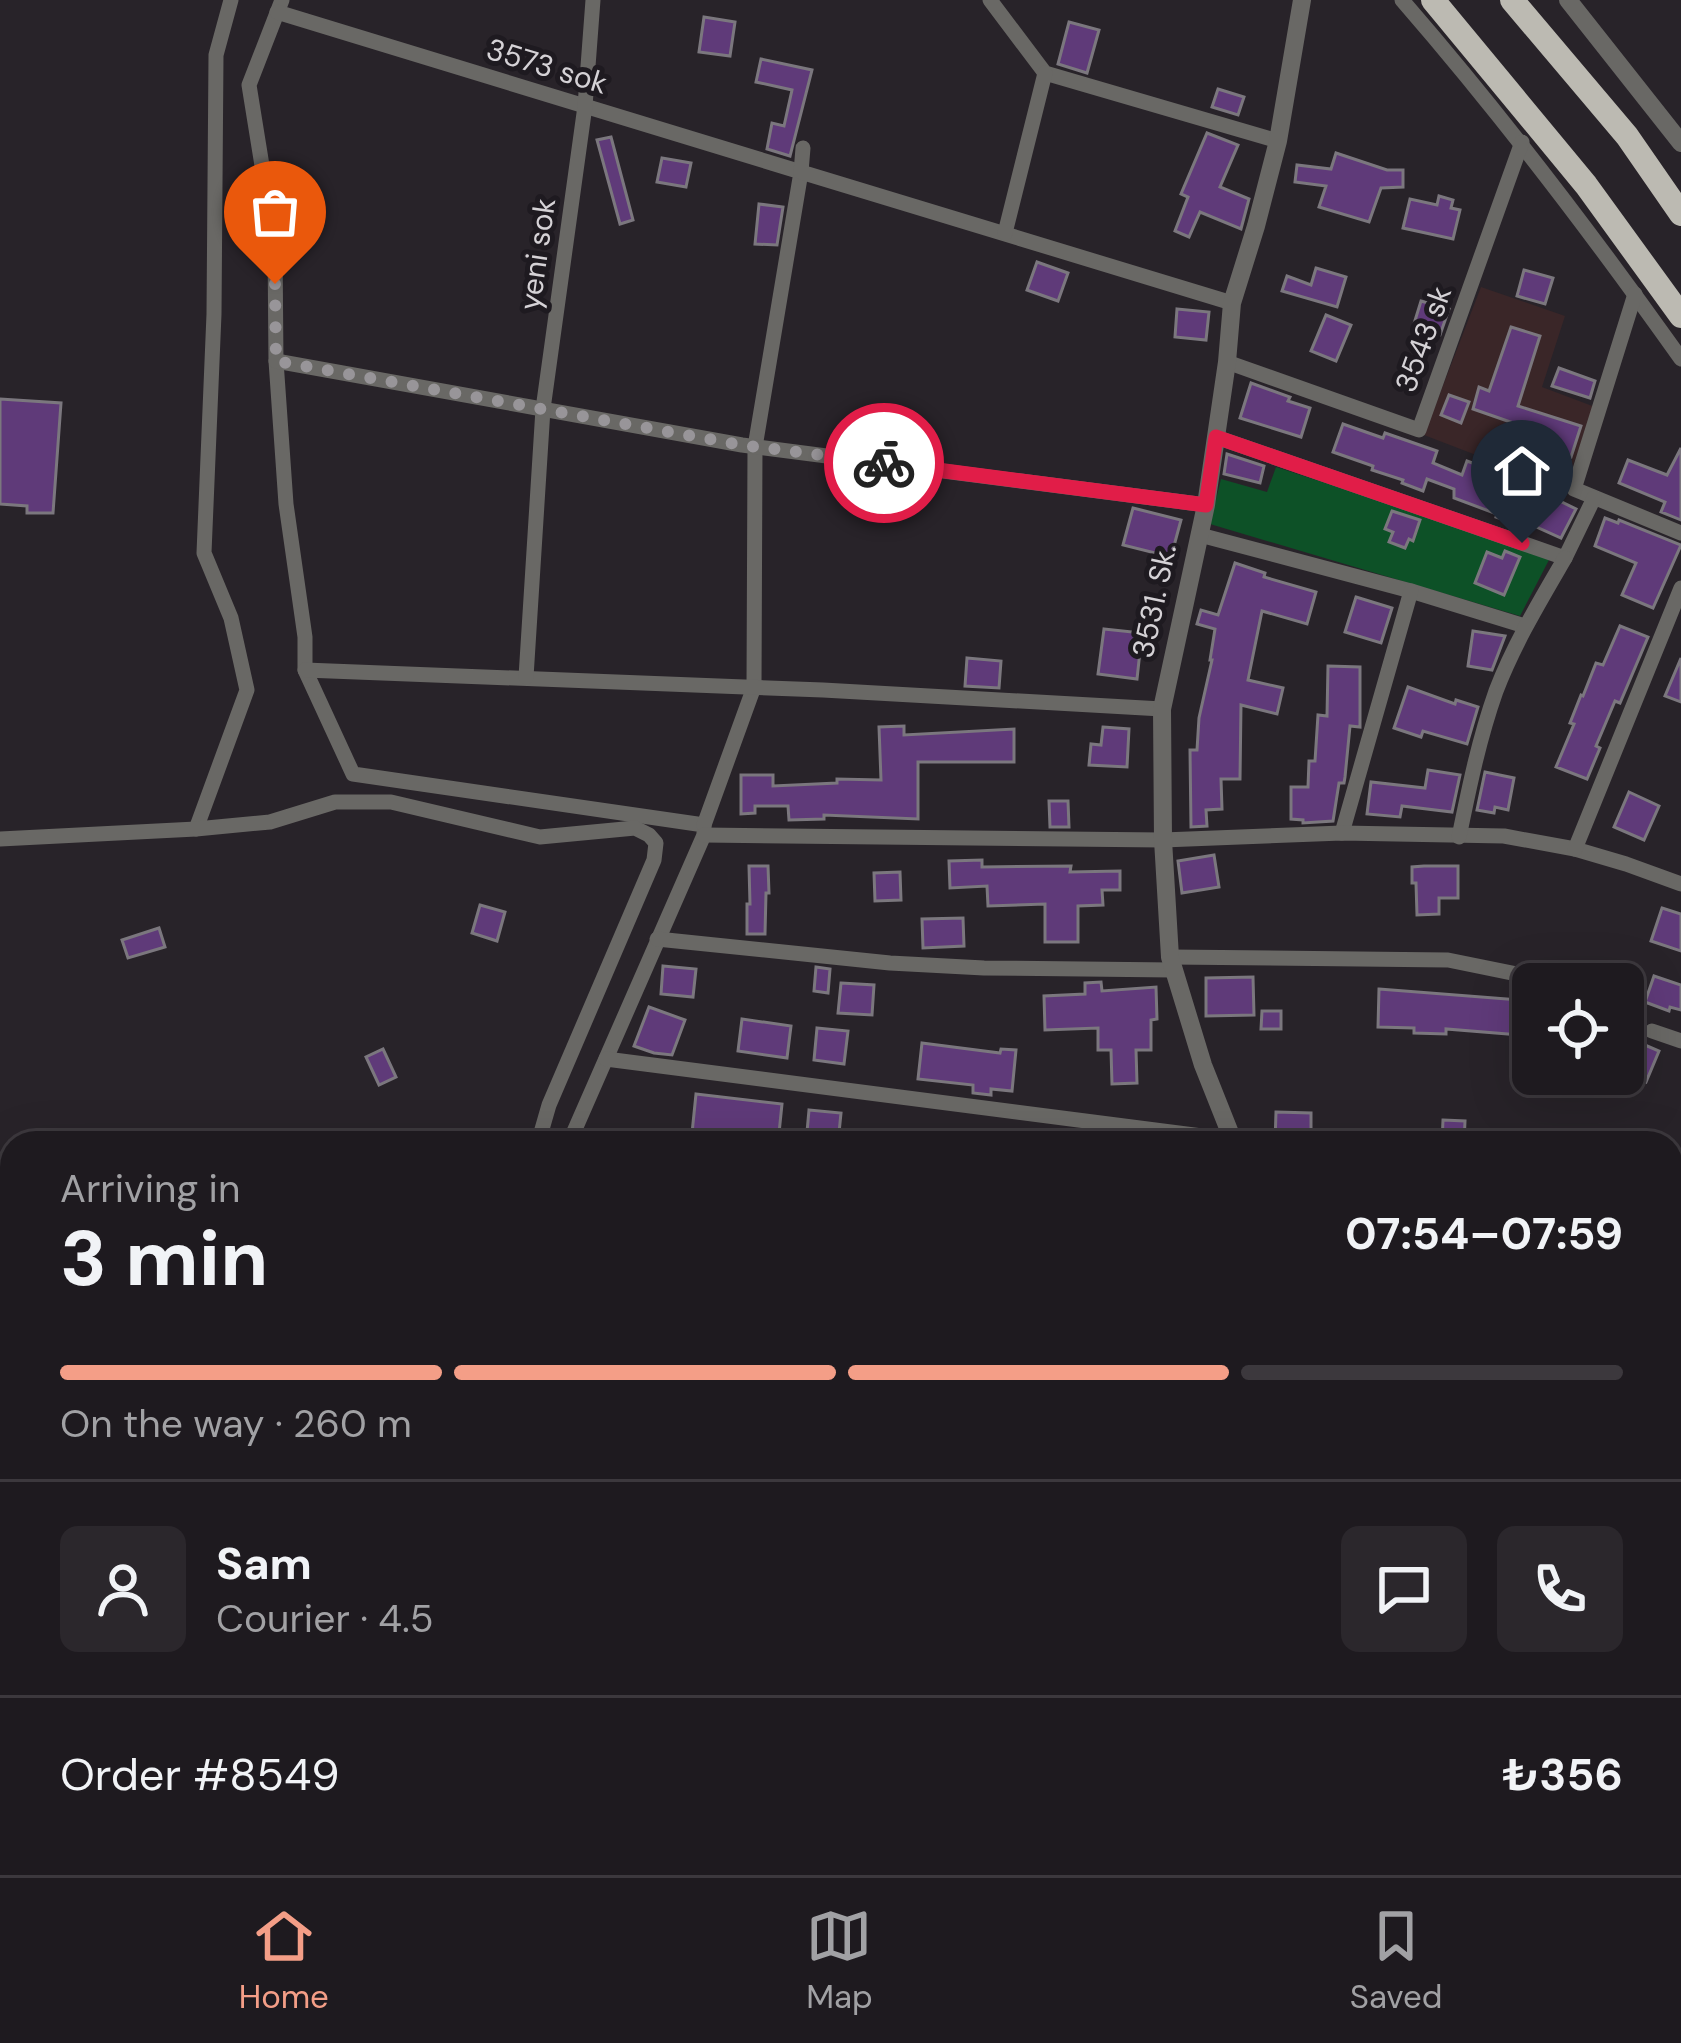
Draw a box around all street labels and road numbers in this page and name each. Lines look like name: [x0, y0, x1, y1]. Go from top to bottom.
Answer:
street label: 3573 sok: [482, 29, 612, 103]
street label: yeni sok: [510, 195, 564, 313]
street label: 3543 sk: [1386, 281, 1460, 397]
street label: 3531. Sk.: [1123, 541, 1185, 661]

